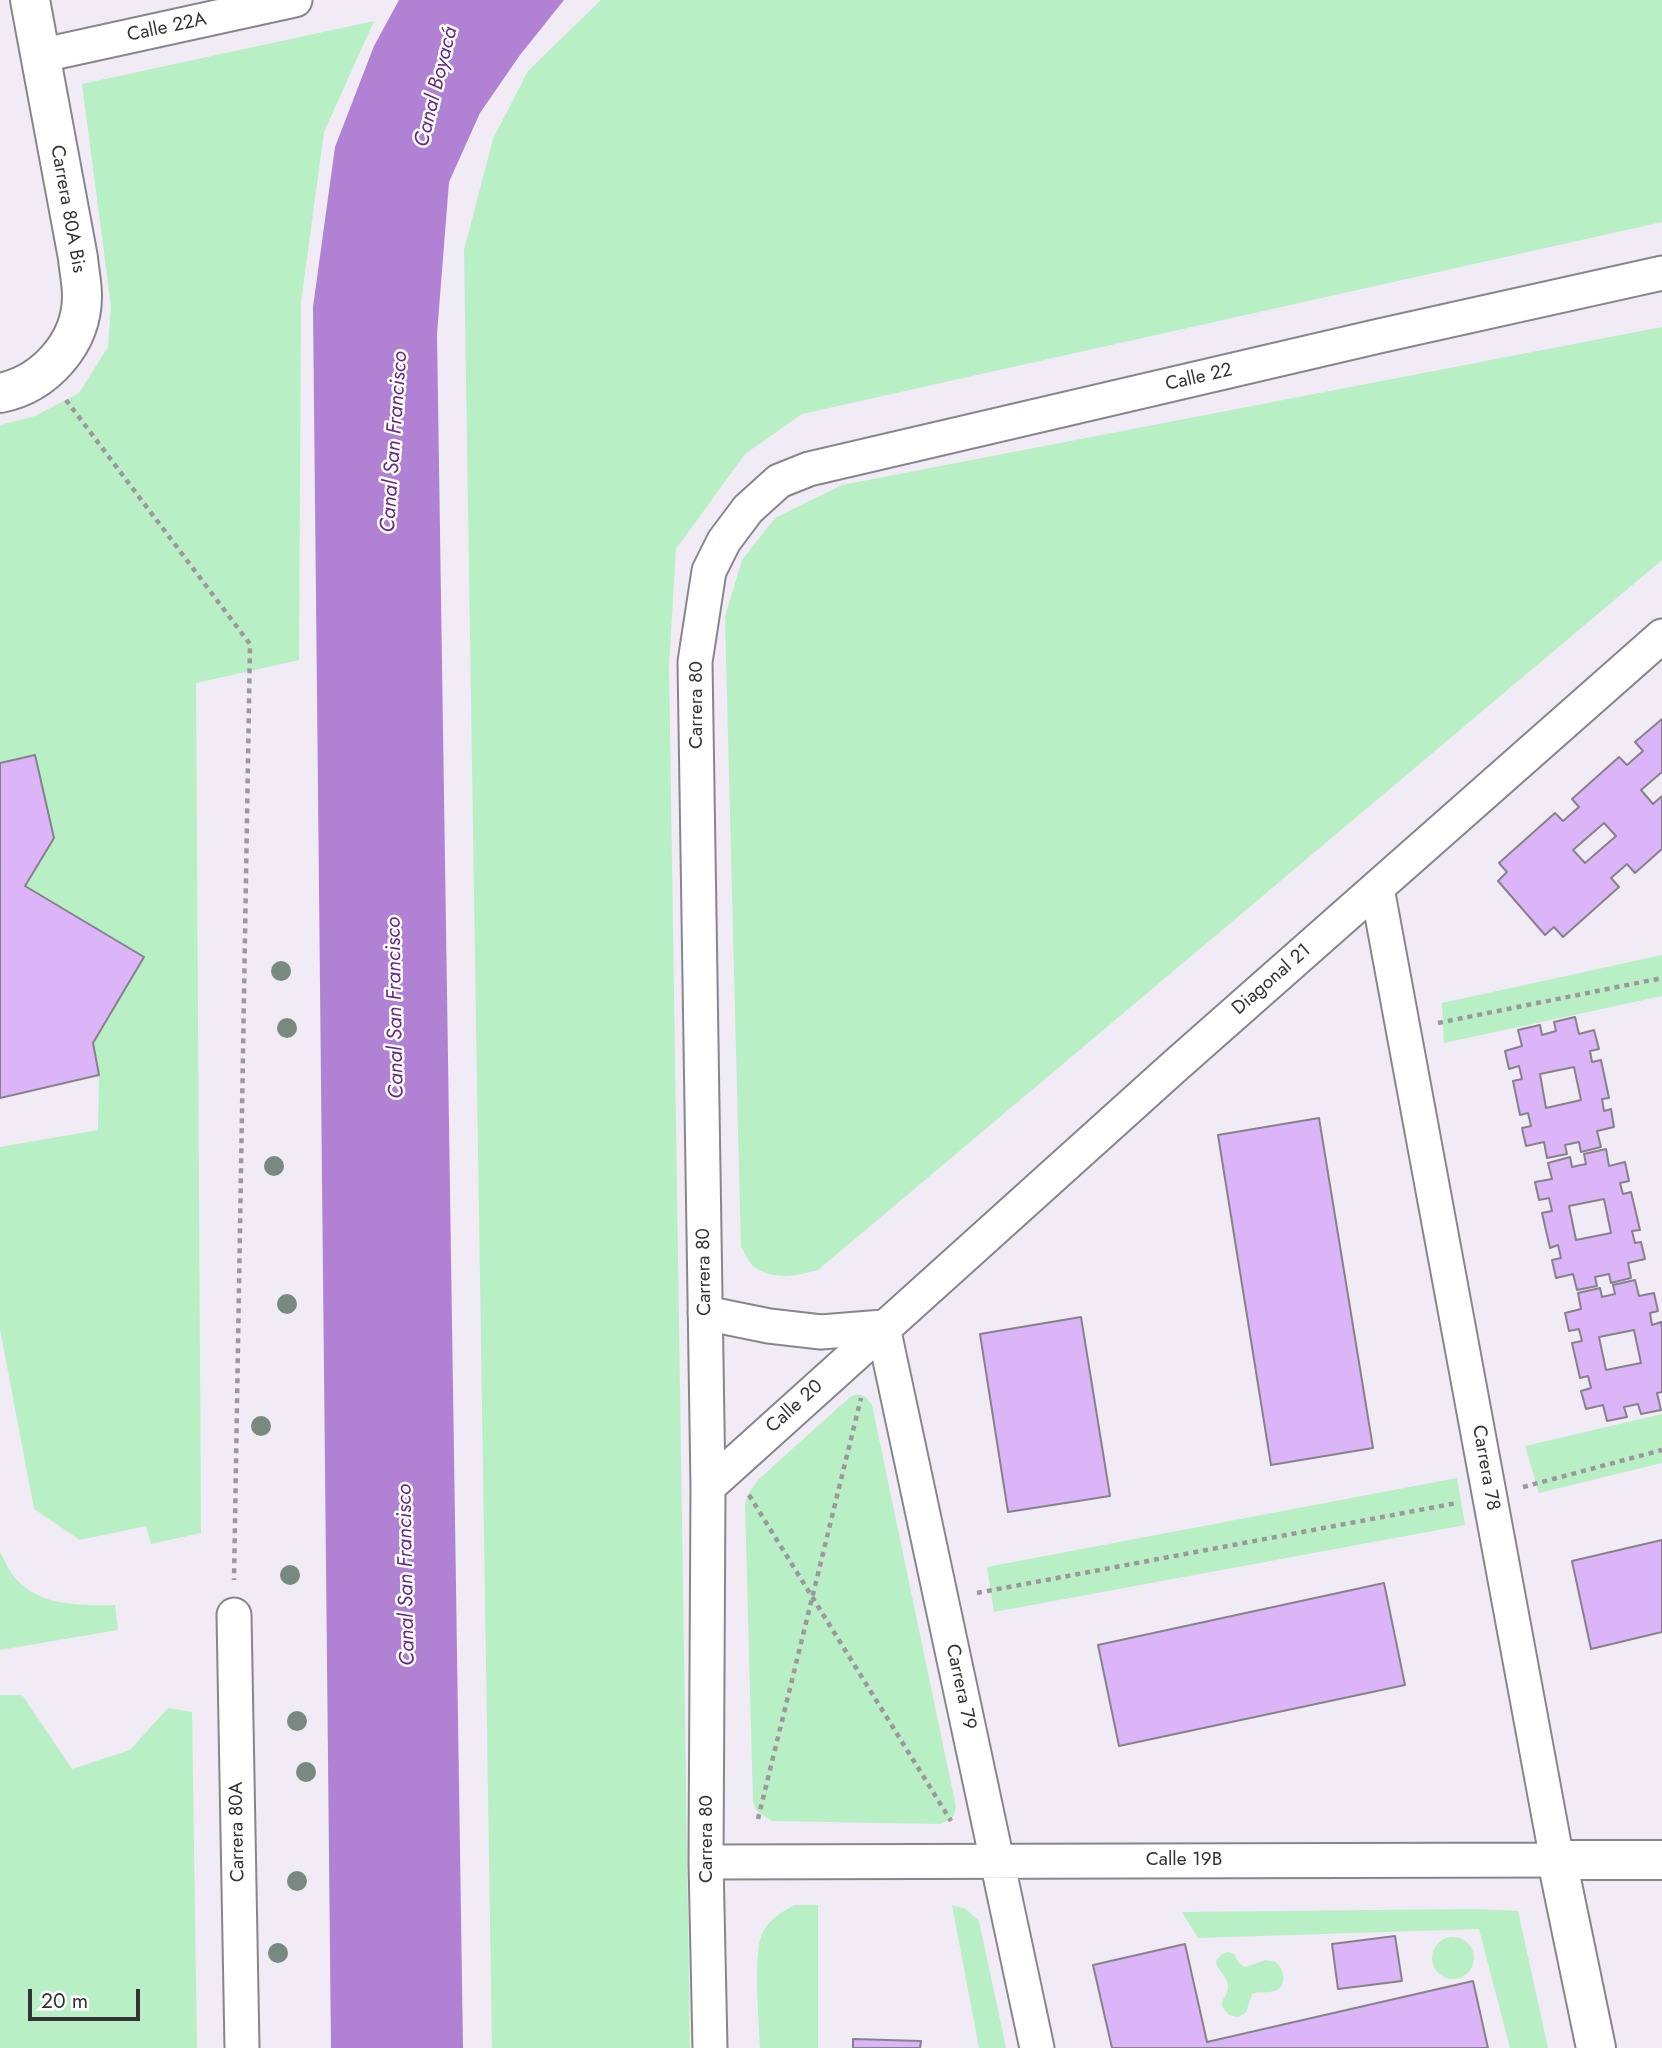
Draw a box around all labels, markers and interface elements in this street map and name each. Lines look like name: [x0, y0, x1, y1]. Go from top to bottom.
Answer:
street label: Calle 22A: [125, 8, 209, 48]
water label: Canal Boyacá: [410, 24, 464, 150]
street label: Carrera 80A Bis: [45, 143, 89, 275]
water label: Canal San Francisco: [376, 350, 414, 534]
street label: Calle 22: [1163, 359, 1235, 397]
street label: Carrera 80: [686, 661, 708, 749]
water label: Canal San Francisco: [382, 917, 410, 1099]
street label: Diagonal 21: [1228, 940, 1316, 1020]
street label: Carrera 80: [693, 1228, 717, 1316]
street label: Calle 20: [762, 1376, 828, 1438]
street label: Carrera 78: [1466, 1423, 1504, 1513]
water label: Canal San Francisco: [393, 1484, 421, 1666]
street label: Carrera 79: [940, 1642, 980, 1732]
street label: Carrera 80A: [226, 1782, 250, 1882]
street label: Carrera 80: [696, 1795, 718, 1883]
street label: Calle 19B: [1146, 1849, 1222, 1871]
scale bar: [32, 1974, 144, 2018]
text: 20 m: [41, 1986, 88, 2016]

